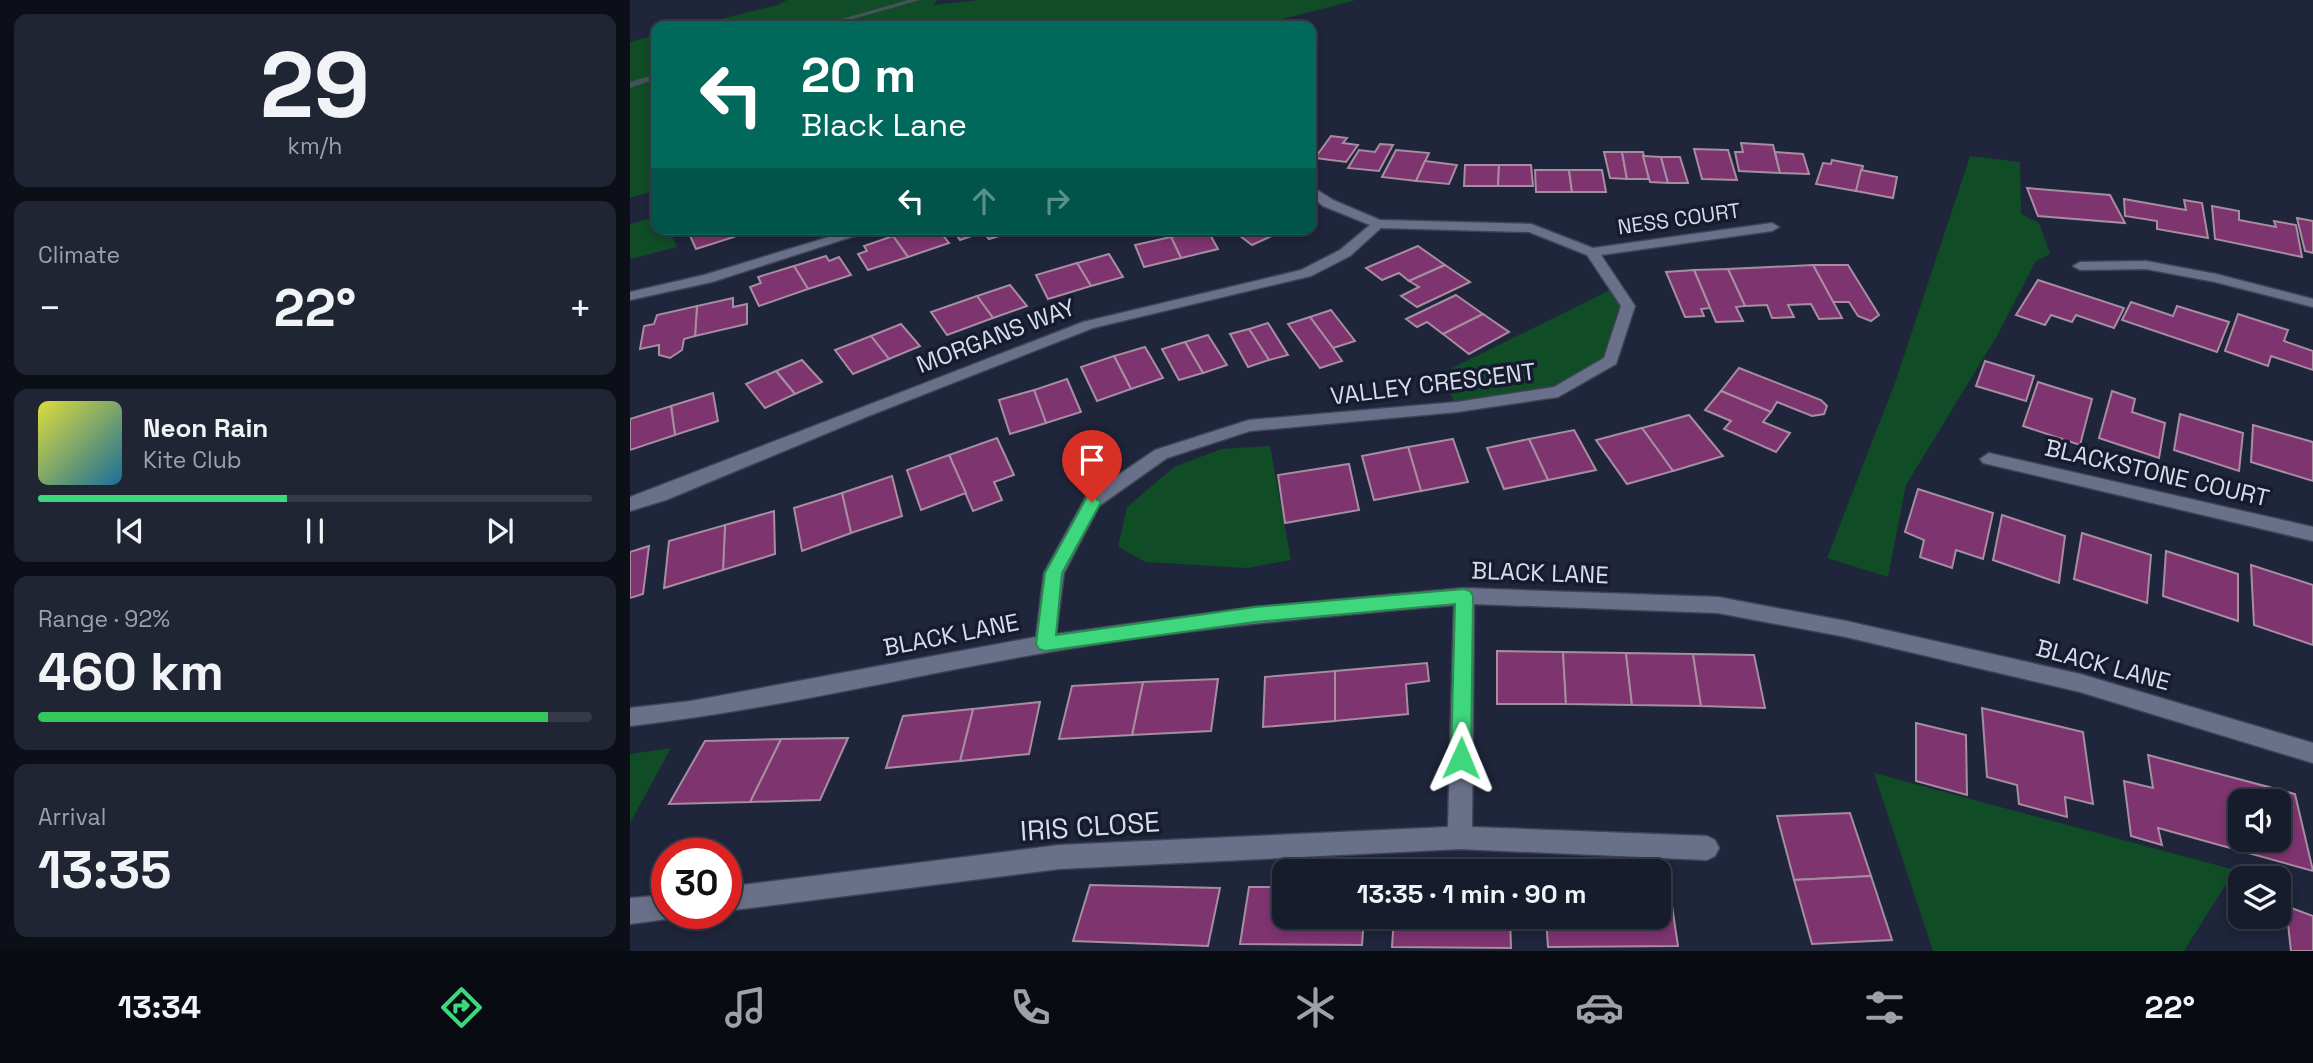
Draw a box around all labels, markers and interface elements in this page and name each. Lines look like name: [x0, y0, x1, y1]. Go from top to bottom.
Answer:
text: 29: [260, 27, 370, 144]
text: 20 m: [801, 44, 916, 106]
icon: left: [686, 49, 777, 140]
text: Black Lane: [801, 105, 967, 145]
text: km/h: [288, 131, 342, 161]
icon: left: [892, 182, 930, 220]
icon: ahead: [965, 182, 1003, 220]
icon: right: [1038, 182, 1076, 220]
street label: NESS COURT: [1616, 197, 1742, 240]
text: Climate: [38, 240, 120, 270]
text: 22°: [274, 275, 356, 341]
text: −: [38, 284, 62, 332]
text: +: [568, 284, 592, 332]
street label: MORGANS WAY: [912, 291, 1080, 380]
street label: VALLEY CRESCENT: [1328, 356, 1537, 411]
text: Neon Rain: [143, 411, 268, 445]
pin: [1062, 430, 1122, 502]
street label: BLACKSTONE COURT: [2042, 432, 2272, 513]
icon: arrive: [1073, 441, 1111, 479]
text: Kite Club: [143, 445, 242, 475]
icon: previous: [111, 512, 149, 550]
icon: pause: [296, 512, 334, 550]
icon: next: [481, 512, 519, 550]
street label: BLACK LANE: [1471, 555, 1609, 590]
text: Range · 92%: [38, 604, 170, 634]
street label: BLACK LANE: [880, 606, 1021, 663]
street label: BLACK LANE: [2033, 632, 2174, 697]
text: 460 km: [38, 639, 224, 705]
position arrow: [1424, 721, 1498, 795]
map controls: [2228, 789, 2291, 929]
button: sound: [2228, 789, 2291, 852]
text: Arrival: [38, 802, 106, 832]
street label: IRIS CLOSE: [1019, 803, 1161, 849]
text: 13:35: [38, 837, 171, 903]
speed limit sign: 30: [651, 838, 742, 929]
button: layers: [2228, 866, 2291, 929]
text: 13:35 · 1 min · 90 m: [1357, 877, 1586, 911]
icon: directions: [437, 983, 486, 1032]
icon: music: [721, 983, 770, 1032]
icon: phone: [1006, 983, 1055, 1032]
icon: climate: [1291, 983, 1340, 1032]
icon: car: [1575, 983, 1624, 1032]
icon: filters: [1860, 983, 1909, 1032]
text: 13:34: [118, 987, 201, 1027]
text: 22°: [2144, 987, 2195, 1027]

